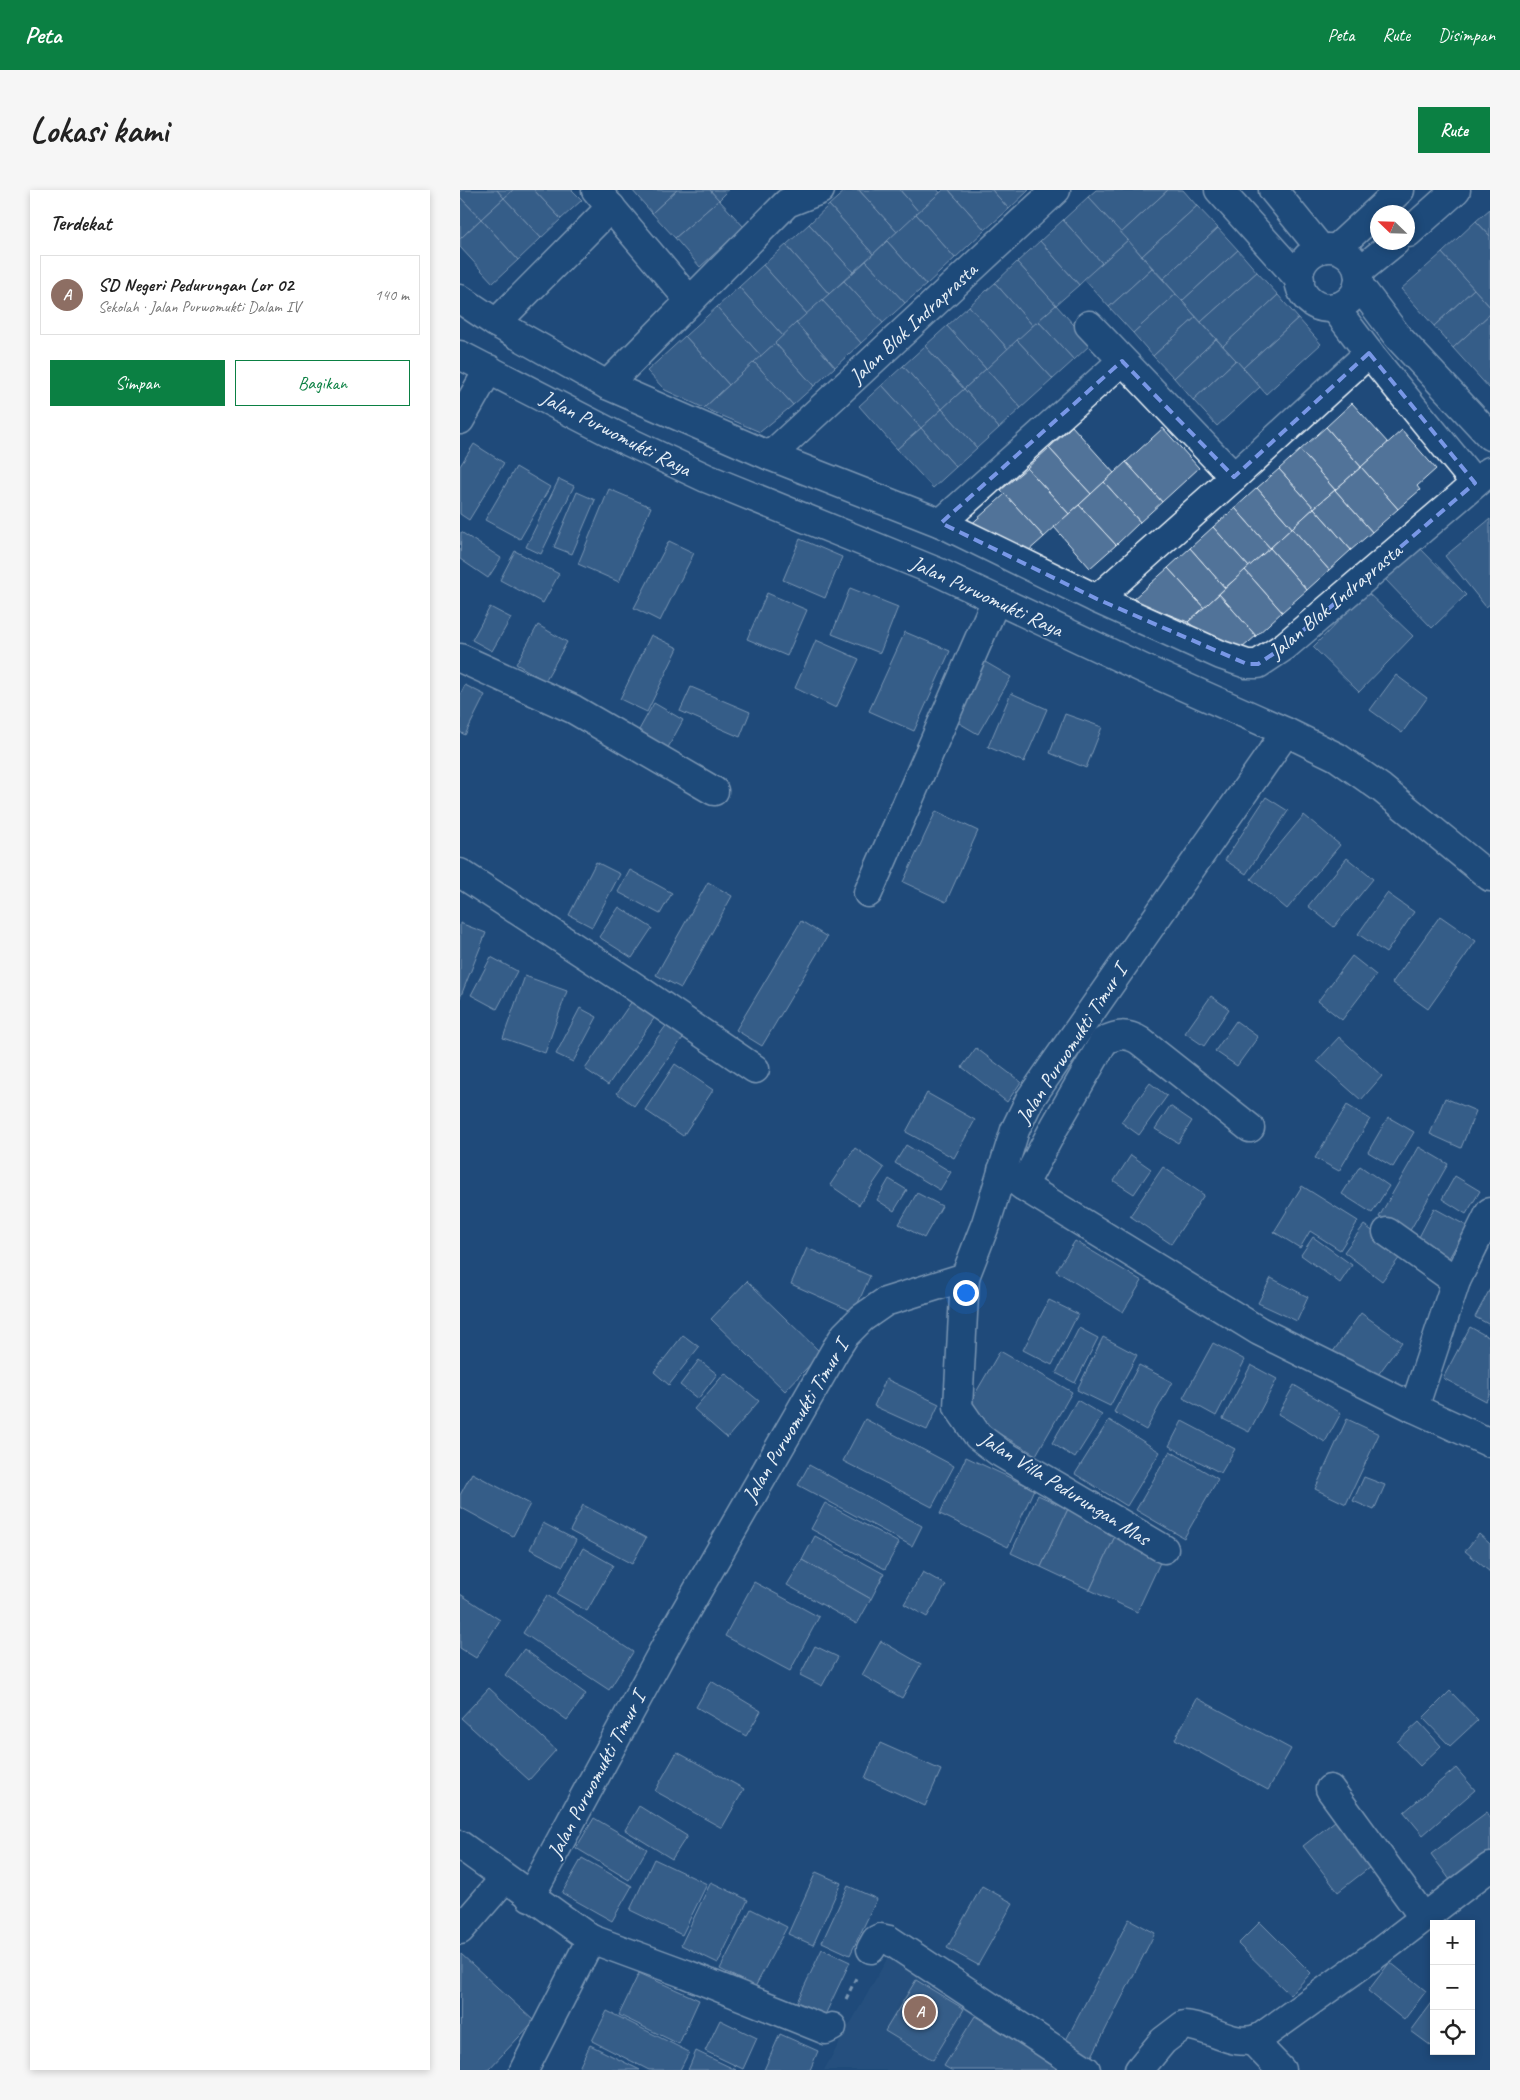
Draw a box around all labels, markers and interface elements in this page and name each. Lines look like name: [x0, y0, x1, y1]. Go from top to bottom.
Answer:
text: Peta: [25, 20, 62, 50]
text: Peta: [1328, 24, 1355, 46]
text: Rute: [1383, 24, 1410, 46]
text: Disimpan: [1438, 24, 1495, 46]
button: Rute: [1418, 107, 1490, 153]
text: Lokasi kami: [30, 108, 168, 153]
north arrow: [1370, 205, 1415, 250]
text: Terdekat: [50, 210, 111, 236]
street label: Jalan Blok Indraprasta: [843, 255, 984, 390]
text: SD Negeri Pedurungan Lor 02: [98, 273, 294, 297]
text: A: [63, 285, 71, 305]
text: 140 m: [375, 285, 409, 305]
text: Sekolah · Jalan Purwomukti Dalam IV: [98, 297, 301, 317]
button: Simpan: [50, 360, 225, 406]
button: Bagikan: [235, 360, 410, 406]
street label: Jalan Purwomukti Raya: [536, 384, 697, 483]
street label: Jalan Blok Indraprasta: [1262, 536, 1409, 665]
street label: Jalan Purwomukti Raya: [906, 549, 1069, 643]
street label: Jalan Purwomukti Timur I: [1009, 956, 1135, 1129]
your location: [953, 1280, 979, 1306]
street label: Jalan Purwomukti Timur I: [736, 1331, 856, 1508]
street label: Jalan Villa Pedurungan Mas: [974, 1424, 1157, 1552]
street label: Jalan Purwomukti Timur I: [541, 1684, 653, 1863]
map controls: [1430, 1920, 1475, 2055]
button: +: [1430, 1920, 1475, 1965]
button: −: [1430, 1965, 1475, 2010]
pin: A: [904, 1993, 936, 2031]
button: locate: [1430, 2010, 1475, 2055]

